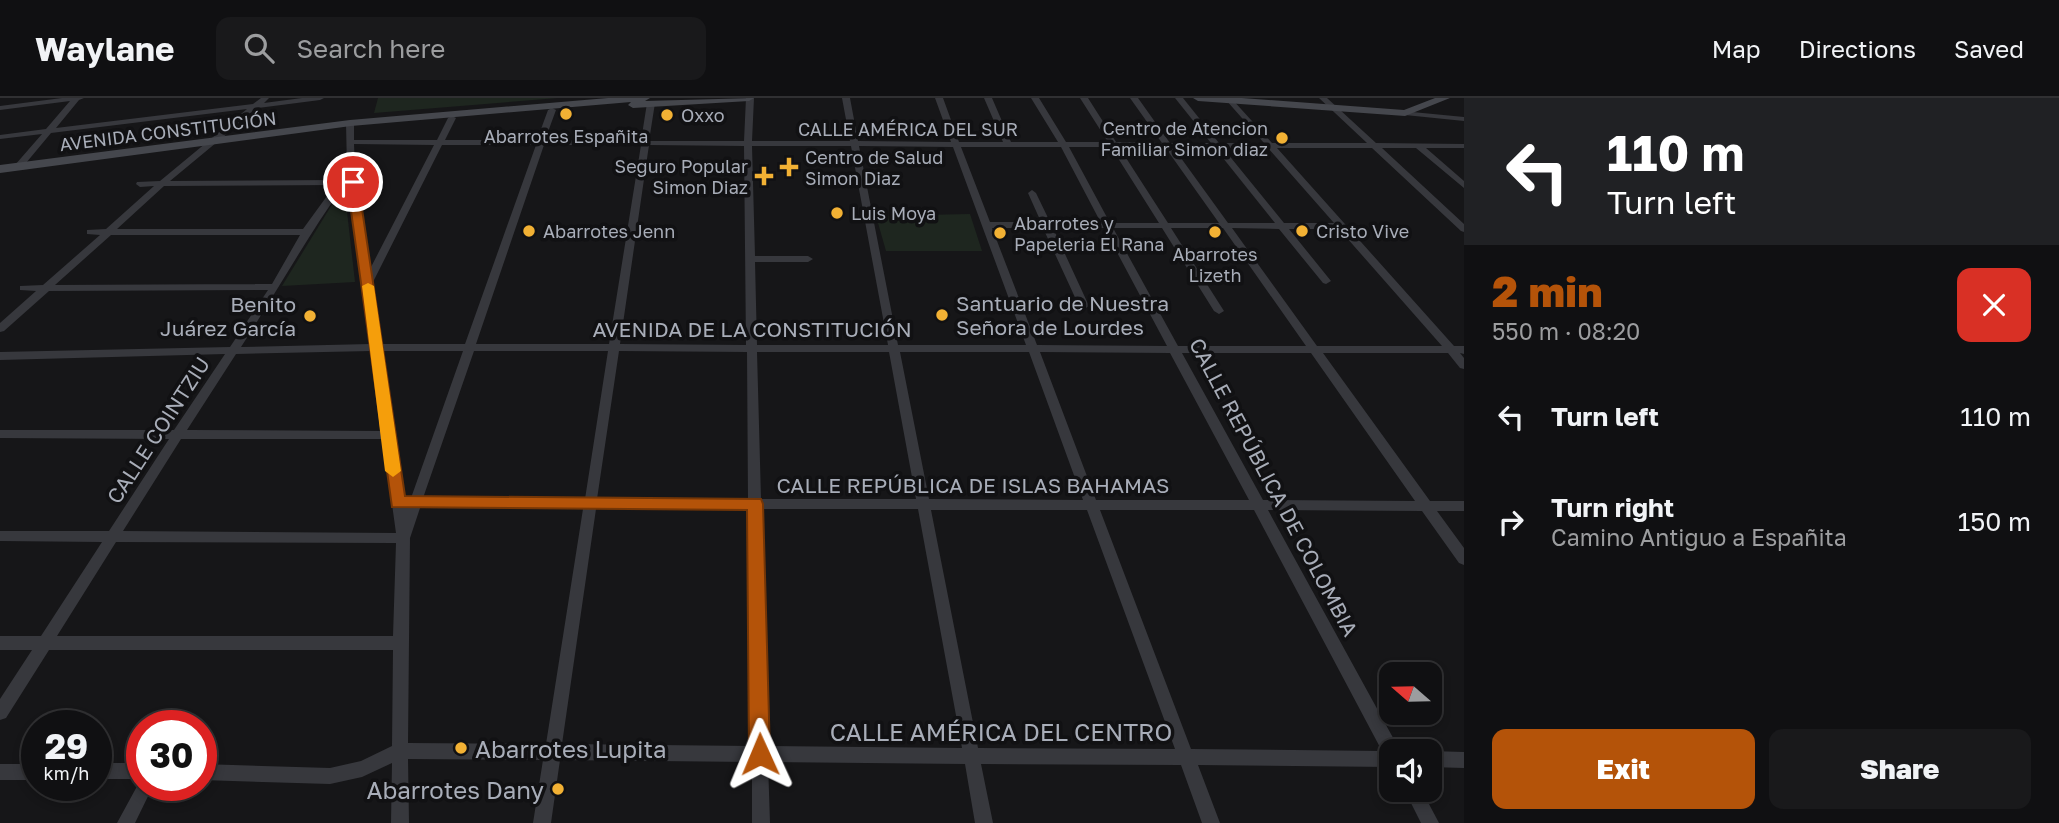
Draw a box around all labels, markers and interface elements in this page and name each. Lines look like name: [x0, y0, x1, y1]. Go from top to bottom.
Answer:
search box: [216, 17, 706, 80]
text: Waylane: [35, 29, 174, 68]
icon: search: [240, 29, 278, 67]
text: Search here: [296, 33, 445, 64]
text: Map: [1712, 34, 1761, 63]
text: Directions: [1799, 34, 1916, 63]
text: Saved: [1954, 34, 2024, 63]
place label: Oxxo: [681, 104, 725, 126]
marker: Abarrotes Españita: [558, 106, 574, 122]
street label: AVENIDA CONSTITUCIÓN: [58, 107, 278, 155]
marker: Oxxo: [659, 107, 675, 123]
place label: Centro de Atencion Familiar Simon diaz: [1101, 117, 1268, 160]
street label: CALLE AMÉRICA DEL SUR: [798, 118, 1018, 140]
text: 110 m: [1607, 123, 1744, 182]
place label: Abarrotes Españita: [484, 125, 648, 147]
icon: left: [1492, 126, 1583, 217]
marker: Centro de Atencion Familiar Simon diaz: [1274, 130, 1290, 146]
place label: Centro de Salud Simon Diaz: [805, 146, 943, 189]
pin: [323, 152, 383, 212]
place label: Seguro Popular Simon Diaz: [615, 155, 748, 198]
marker: Centro de Salud Simon Diaz: [779, 157, 799, 177]
icon: arrive: [334, 163, 372, 201]
marker: Seguro Popular Simon Diaz: [754, 166, 774, 186]
text: Turn left: [1607, 183, 1736, 221]
place label: Luis Moya: [851, 202, 936, 224]
marker: Luis Moya: [829, 205, 845, 221]
place label: Abarrotes y Papeleria El Rana: [1014, 212, 1165, 255]
place label: Abarrotes Jenn: [543, 220, 675, 242]
place label: Cristo Vive: [1316, 220, 1409, 242]
marker: Abarrotes Jenn: [521, 223, 537, 239]
marker: Cristo Vive: [1294, 223, 1310, 239]
marker: Abarrotes Lizeth: [1207, 224, 1223, 240]
marker: Abarrotes y Papeleria El Rana: [992, 225, 1008, 241]
place label: Abarrotes Lizeth: [1172, 243, 1258, 286]
text: 2 min: [1492, 266, 1603, 316]
button: close: [1957, 268, 2031, 342]
place label: Santuario de Nuestra Señora de Lourdes: [956, 290, 1169, 340]
place label: Benito Juárez García: [160, 291, 296, 341]
marker: Santuario de Nuestra Señora de Lourdes: [934, 307, 950, 323]
marker: Benito Juárez García: [302, 308, 318, 324]
street label: AVENIDA DE LA CONSTITUCIÓN: [592, 316, 912, 342]
text: 550 m · 08:20: [1492, 317, 1640, 345]
street label: CALLE REPÚBLICA DE COLOMBIA: [1184, 333, 1364, 641]
street label: CALLE COINTZIU: [101, 352, 215, 508]
icon: left: [1492, 398, 1530, 436]
text: Turn left: [1551, 401, 1659, 432]
text: 110 m: [1960, 401, 2031, 432]
street label: CALLE REPÚBLICA DE ISLAS BAHAMAS: [777, 472, 1169, 498]
text: Turn right: [1551, 492, 1674, 523]
icon: right: [1492, 503, 1530, 541]
text: 150 m: [1958, 506, 2031, 537]
text: Camino Antiguo a Españita: [1551, 523, 1847, 551]
north arrow: [1379, 662, 1442, 724]
map controls: [1379, 662, 1442, 802]
speed limit sign: 30: [126, 710, 217, 801]
position arrow: [723, 717, 797, 791]
street label: CALLE AMÉRICA DEL CENTRO: [830, 717, 1172, 746]
text: 29: [45, 725, 88, 767]
button: Exit: [1492, 729, 1755, 809]
button: Share: [1769, 729, 2031, 809]
place label: Abarrotes Lupita: [475, 734, 667, 763]
button: sound: [1379, 739, 1442, 802]
marker: Abarrotes Lupita: [453, 740, 469, 756]
text: km/h: [44, 762, 89, 784]
place label: Abarrotes Dany: [366, 775, 544, 804]
marker: Abarrotes Dany: [550, 781, 566, 797]

